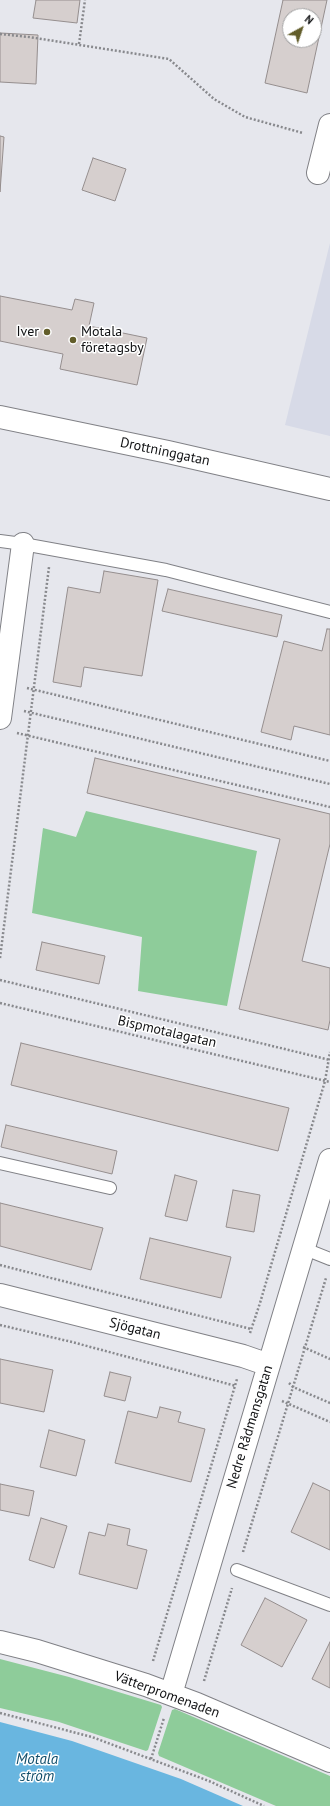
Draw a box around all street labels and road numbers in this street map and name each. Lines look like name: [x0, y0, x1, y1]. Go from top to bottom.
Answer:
street label: Drottninggatan: [119, 434, 211, 470]
street label: Bispmotalagatan: [116, 1012, 218, 1052]
street label: Sjögatan: [108, 1315, 162, 1343]
street label: Nedre Rådmansgatan: [223, 1363, 277, 1491]
street label: Vätterpromenaden: [112, 1668, 222, 1722]

